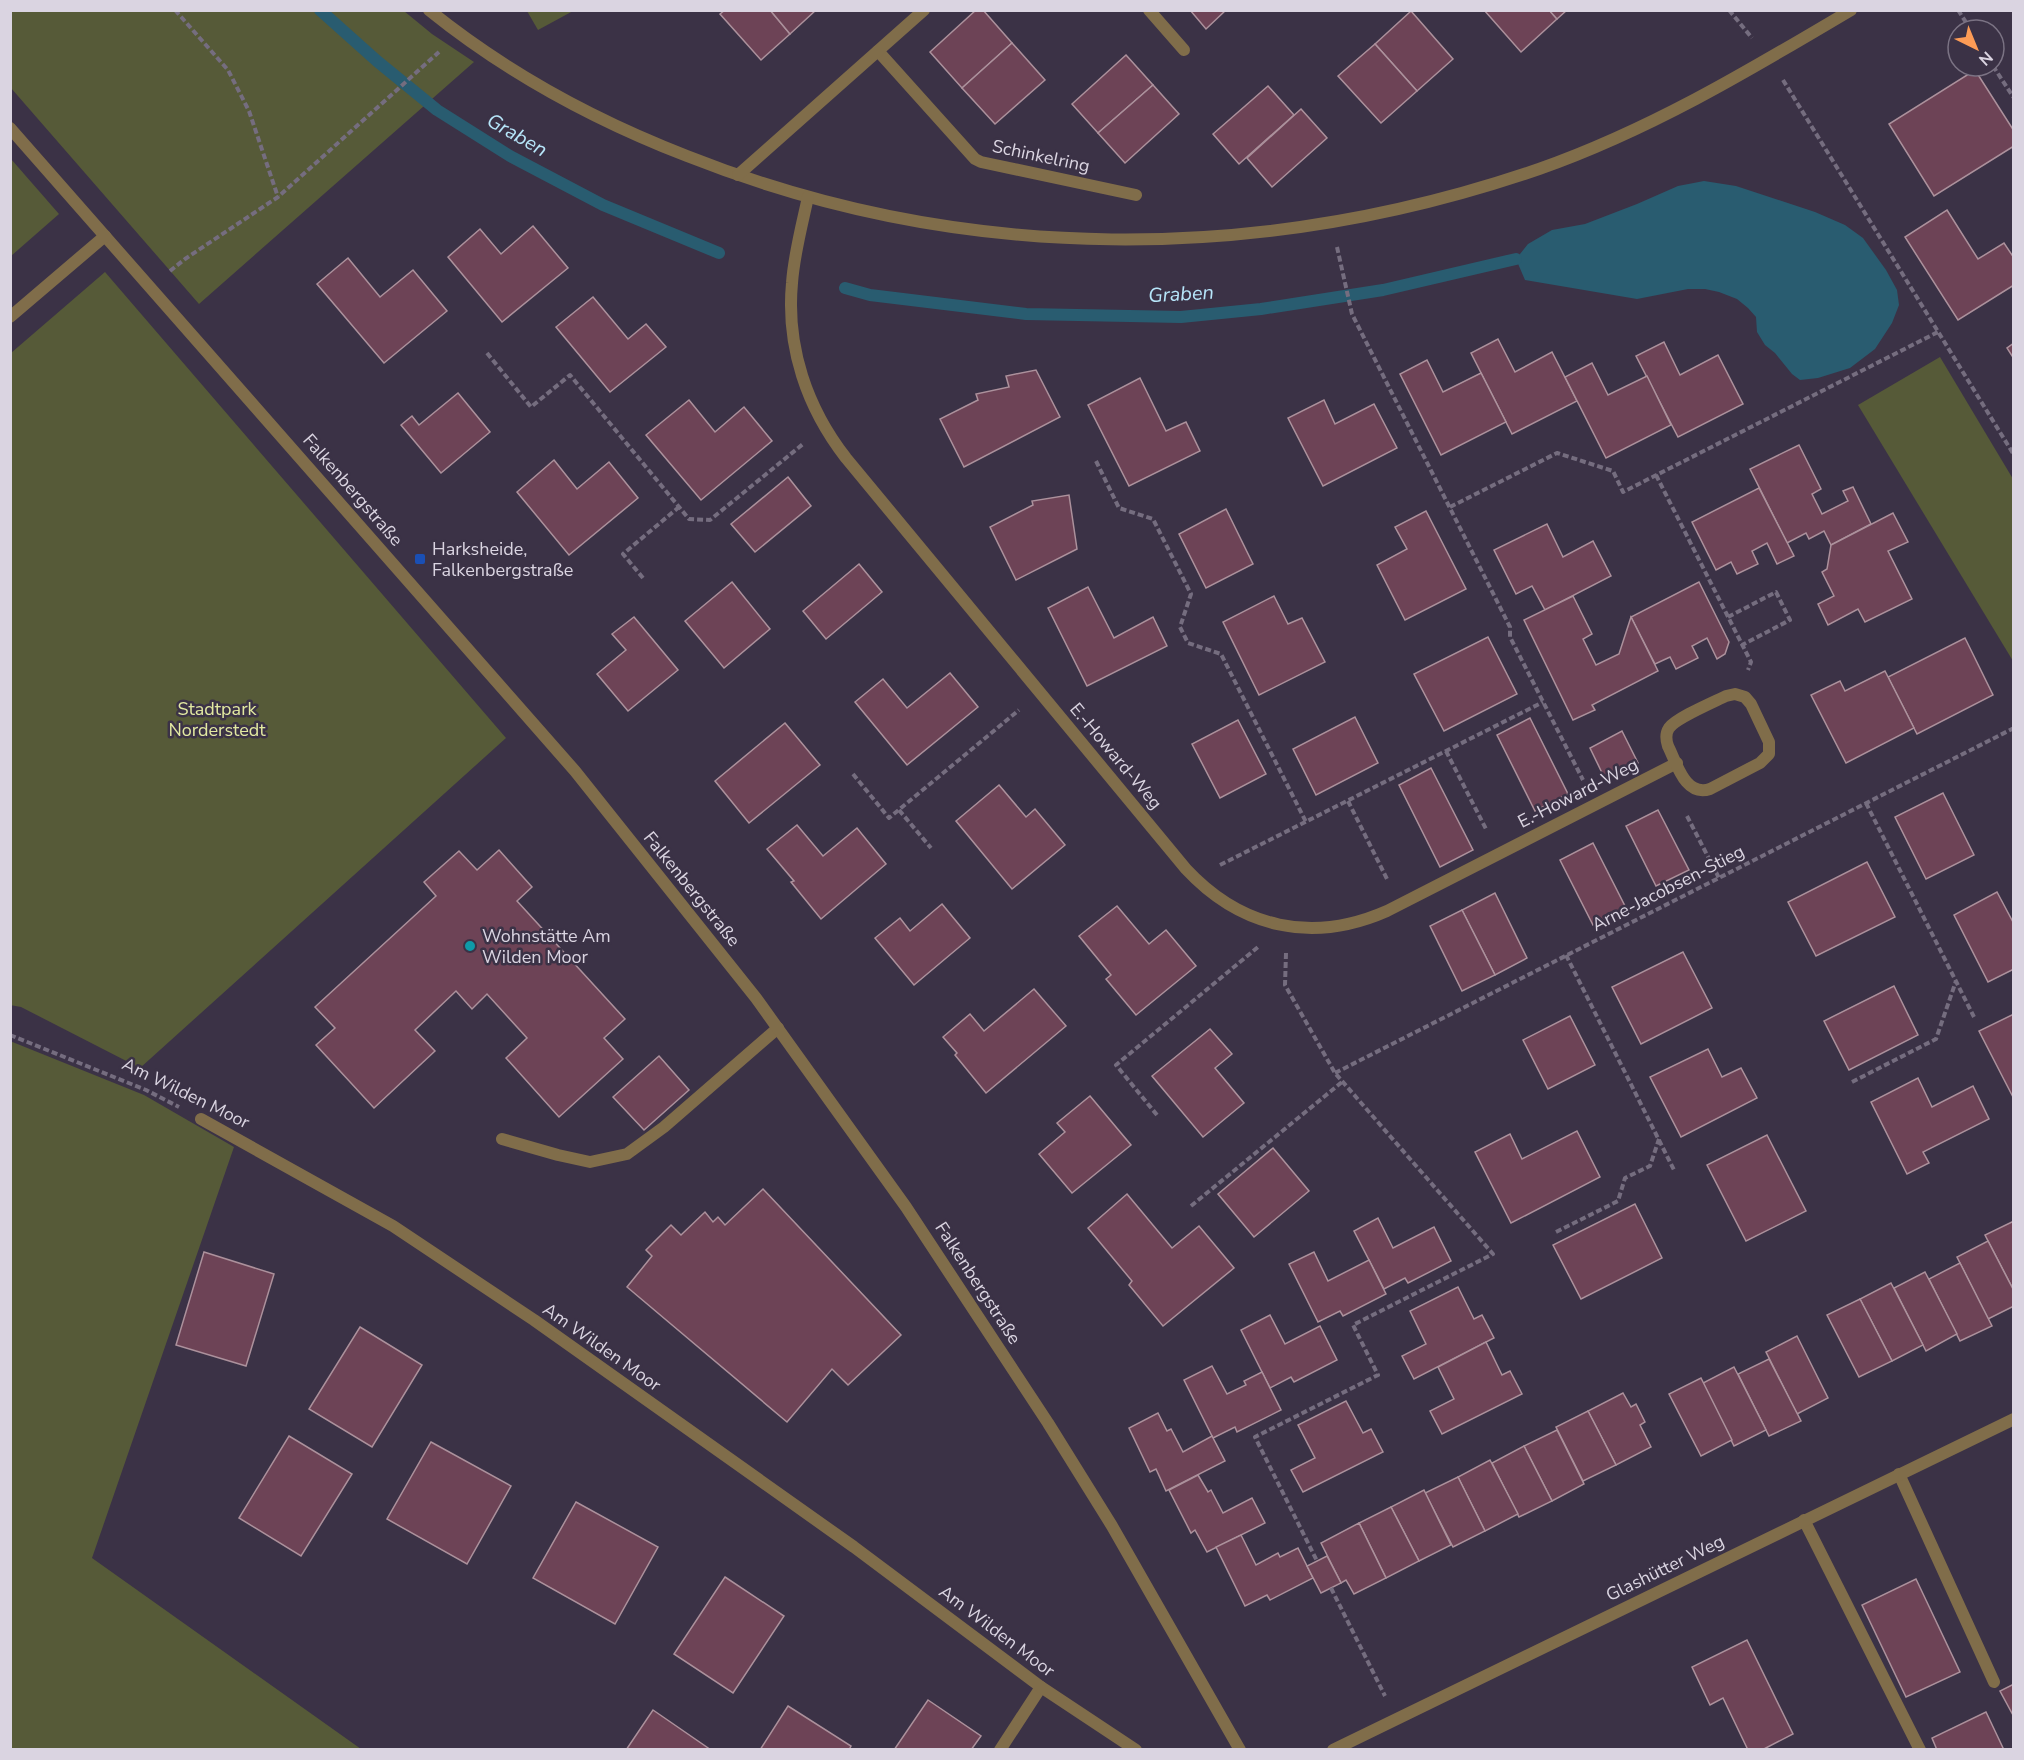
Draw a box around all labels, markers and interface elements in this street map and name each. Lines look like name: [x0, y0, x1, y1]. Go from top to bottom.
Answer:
north arrow: [1946, 18, 2006, 78]
text: N: [1974, 46, 1997, 70]
water label: Graben: [482, 107, 552, 163]
street label: Schinkelring: [990, 134, 1092, 178]
water label: Graben: [1147, 279, 1215, 309]
street label: Falkenbergstraße: [298, 429, 408, 551]
place label: Harksheide, Falkenbergstraße: [432, 537, 573, 582]
marker: Harksheide, Falkenbergstraße: [413, 552, 427, 566]
park label: Stadtpark Norderstedt: [168, 697, 266, 742]
street label: E.-Howard-Weg: [1064, 698, 1168, 814]
street label: E.-Howard-Weg: [1514, 752, 1642, 834]
street label: Falkenbergstraße: [638, 827, 746, 951]
street label: Arne-Jacobsen-Stieg: [1588, 839, 1748, 937]
place label: Wohnstätte Am Wilden Moor: [482, 924, 611, 969]
marker: Wohnstätte Am Wilden Moor: [463, 939, 477, 953]
street label: Am Wilden Moor: [118, 1052, 254, 1135]
street label: Falkenbergstraße: [929, 1217, 1027, 1349]
street label: Am Wilden Moor: [538, 1297, 666, 1397]
street label: Glashütter Weg: [1602, 1529, 1728, 1607]
street label: Am Wilden Moor: [934, 1580, 1060, 1683]

